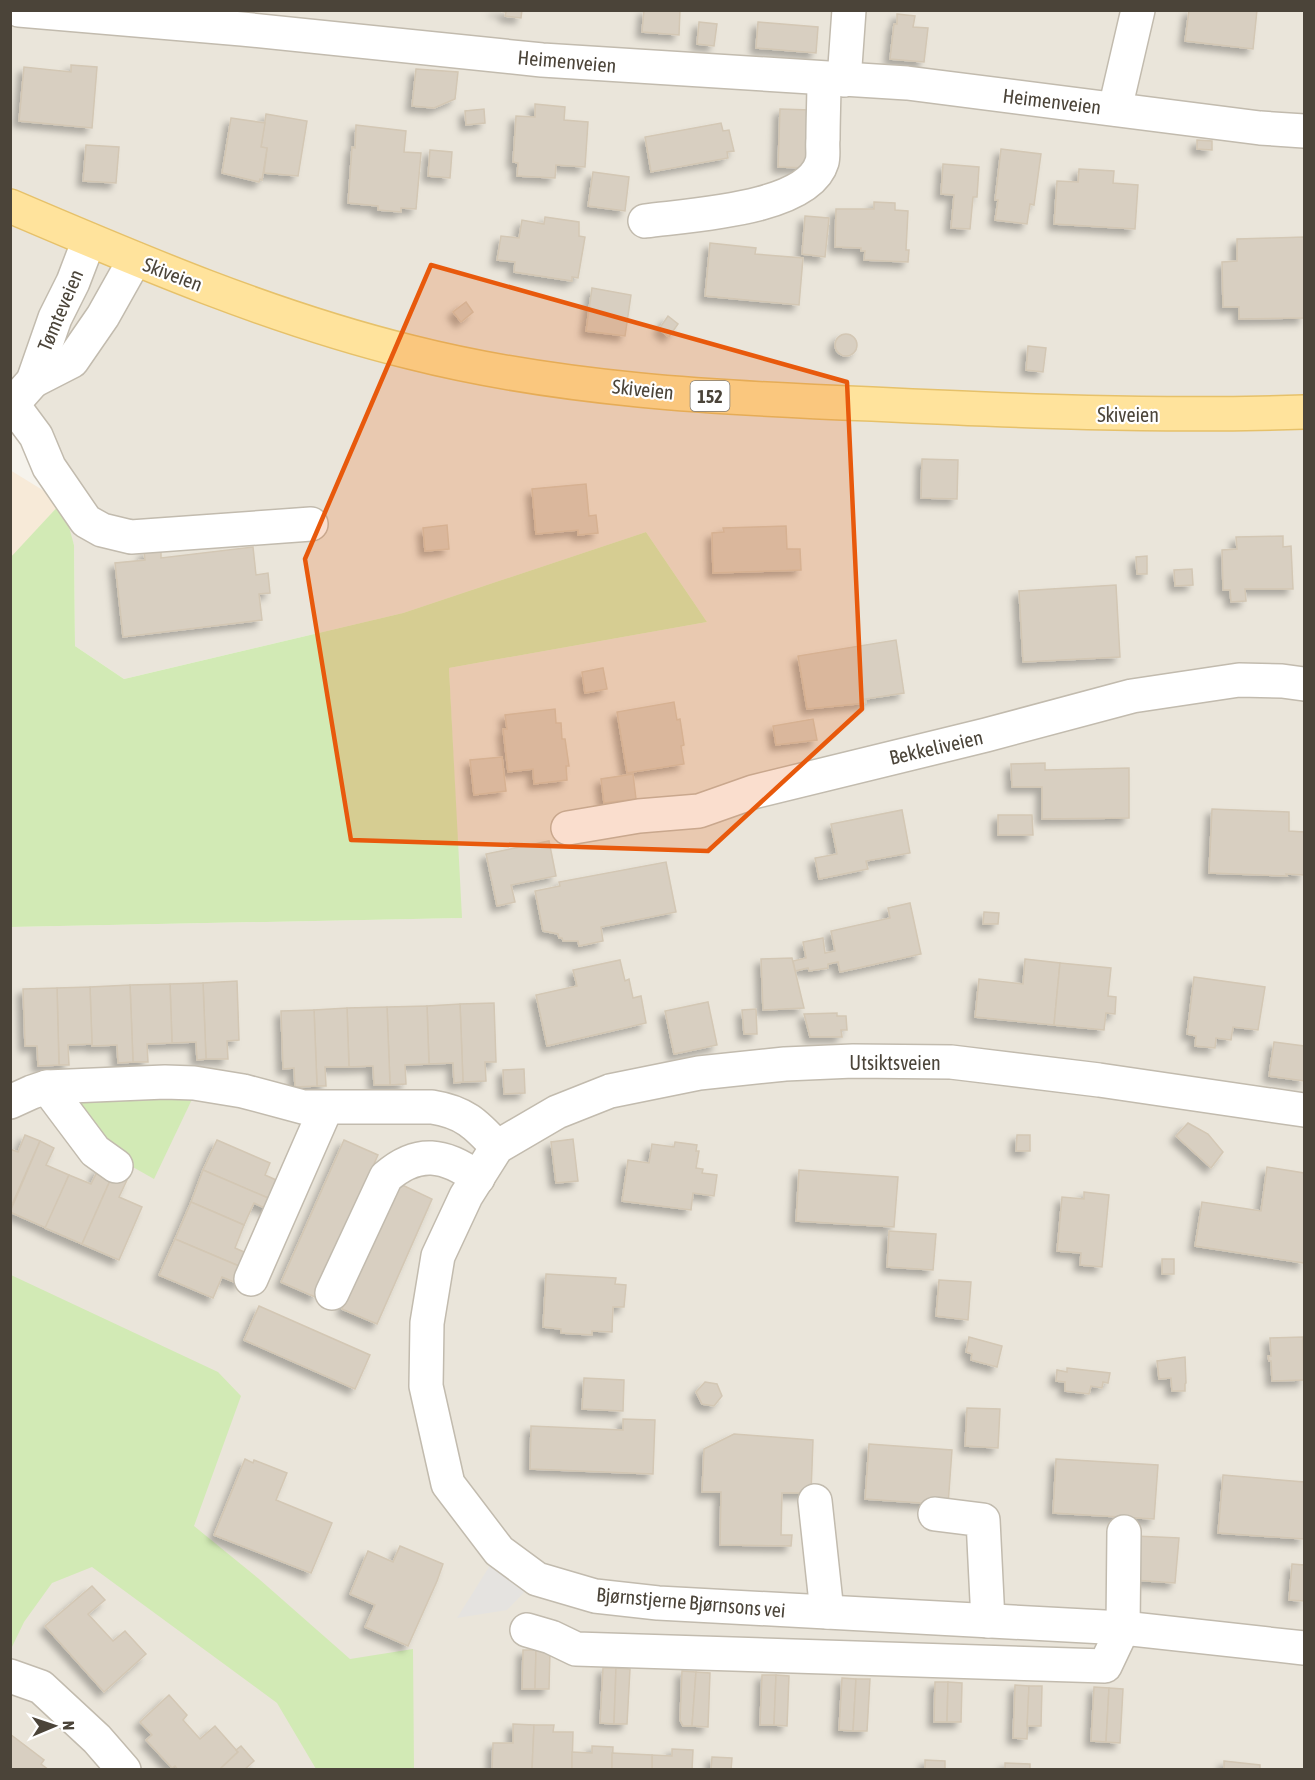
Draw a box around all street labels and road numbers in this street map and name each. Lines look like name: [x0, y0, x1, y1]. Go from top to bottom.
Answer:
street label: Heimenveien: [517, 45, 617, 77]
street label: Heimenveien: [1001, 84, 1103, 118]
street label: Skiveien: [140, 252, 206, 296]
street label: Tømteveien: [33, 266, 87, 354]
street label: Skiveien: [611, 374, 675, 404]
road number: 152: [690, 381, 730, 411]
street label: Skiveien: [1097, 403, 1159, 426]
street label: Bekkeliveien: [887, 725, 985, 769]
street label: Utsiktsveien: [849, 1051, 941, 1074]
street label: Bjørnstjerne Bjørnsons vei: [595, 1582, 787, 1622]

